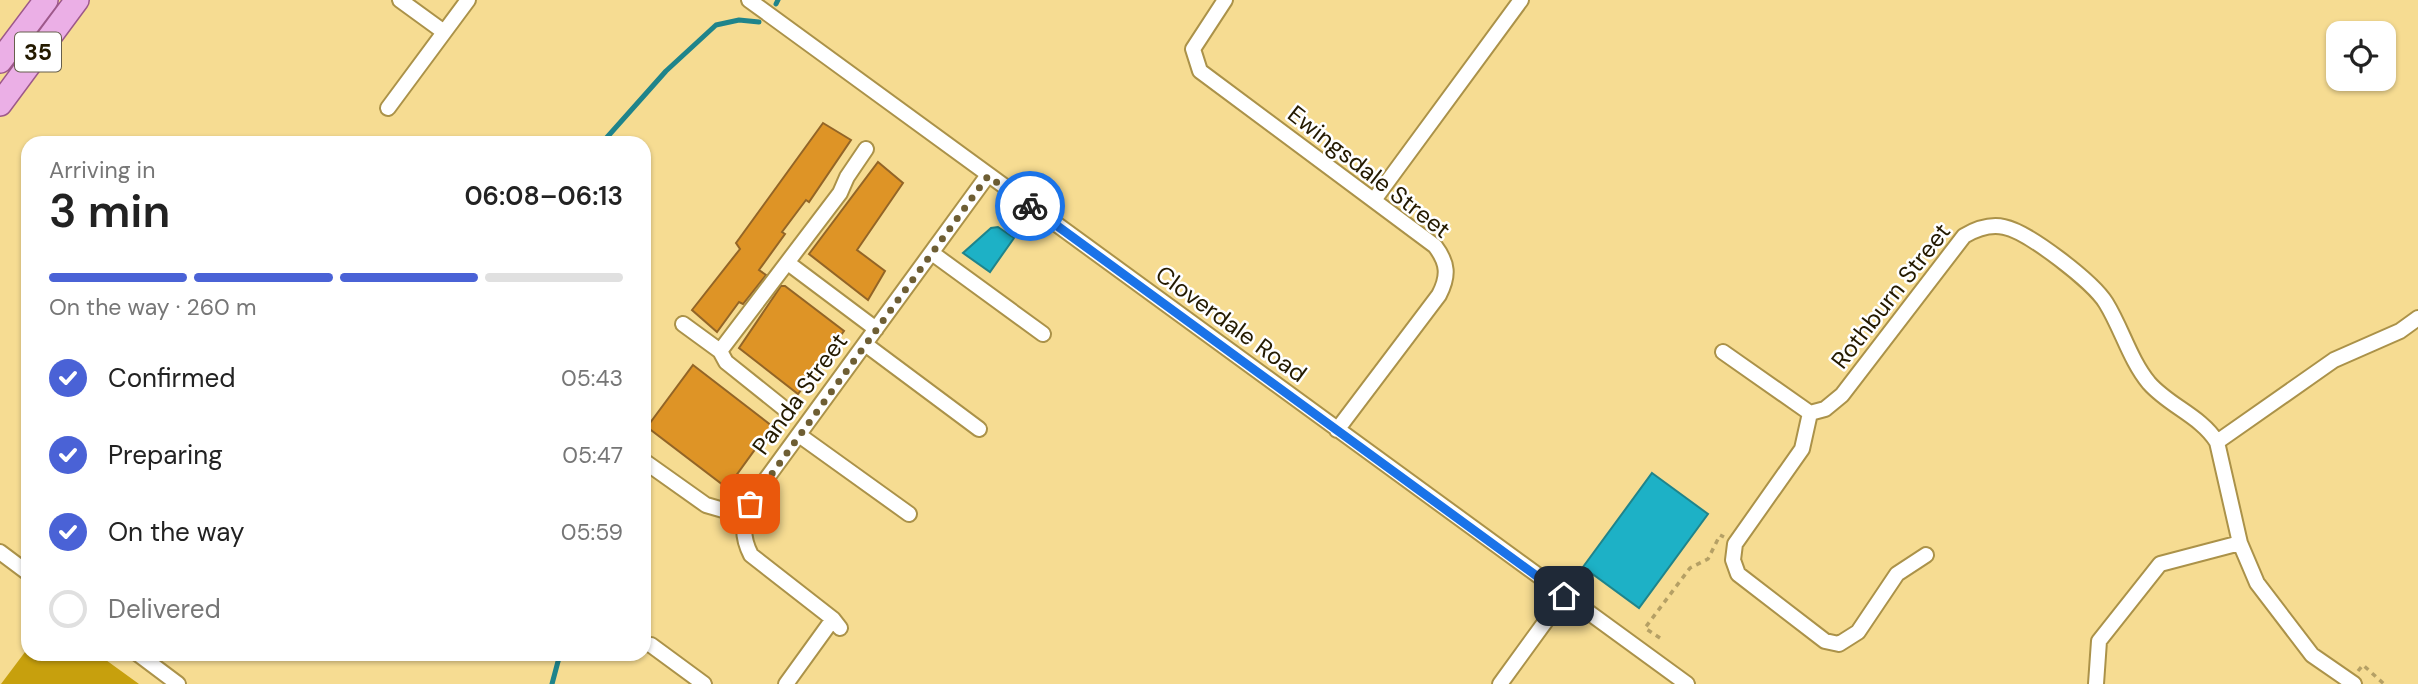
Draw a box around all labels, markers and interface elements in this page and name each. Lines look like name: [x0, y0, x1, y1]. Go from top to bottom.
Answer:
map controls: [2326, 21, 2396, 91]
button: locate: [2326, 21, 2396, 91]
road number: 35: [15, 32, 61, 72]
street label: Ewingsdale Street: [1282, 98, 1457, 245]
text: Arriving in: [49, 155, 155, 185]
courier: [995, 171, 1065, 241]
text: 06:08–06:13: [464, 179, 623, 213]
text: 3 min: [49, 181, 170, 241]
icon: bike: [1011, 187, 1049, 225]
street label: Rothburn Street: [1824, 217, 1957, 375]
street label: Cloverdale Road: [1150, 258, 1313, 389]
text: On the way · 260 m: [49, 292, 256, 322]
street label: Panda Street: [745, 327, 854, 461]
icon: check: [49, 359, 87, 397]
text: Confirmed: [108, 361, 235, 395]
text: 05:43: [561, 363, 623, 393]
icon: check: [49, 436, 87, 474]
text: Preparing: [108, 438, 223, 472]
text: 05:47: [562, 440, 623, 470]
pin: [720, 474, 780, 534]
icon: bag: [731, 485, 769, 523]
icon: check: [49, 513, 87, 551]
text: On the way: [108, 515, 244, 549]
text: 05:59: [561, 517, 623, 547]
pin: [1534, 566, 1594, 626]
icon: home: [1545, 577, 1583, 615]
text: Delivered: [108, 592, 221, 626]

